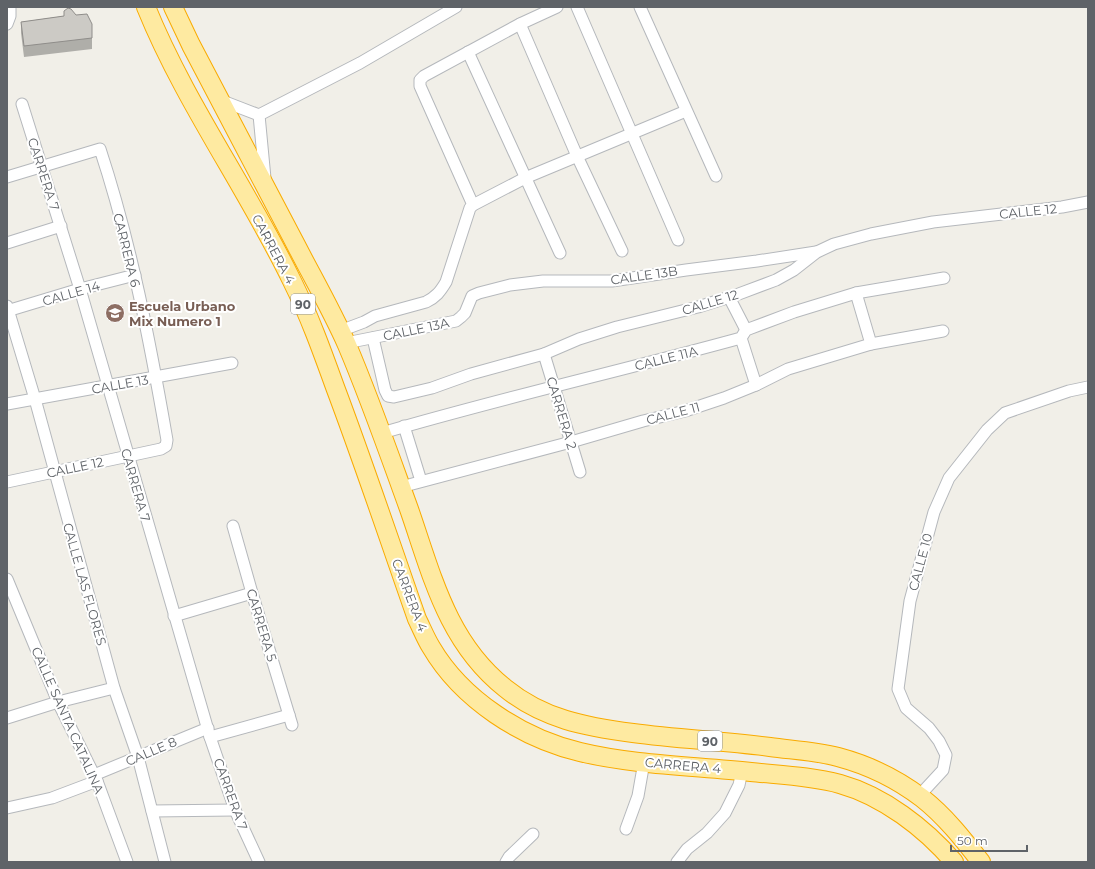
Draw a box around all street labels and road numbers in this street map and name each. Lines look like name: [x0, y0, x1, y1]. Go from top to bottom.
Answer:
street label: CARRERA 7: [25, 136, 63, 213]
street label: CALLE 12: [998, 200, 1058, 222]
street label: CARRERA 6: [110, 211, 144, 289]
street label: CARRERA 4: [249, 211, 299, 287]
street label: CALLE 13B: [609, 262, 679, 288]
street label: CALLE 14: [40, 277, 102, 309]
street label: CALLE 12: [680, 286, 740, 318]
road number: 90: [291, 294, 315, 314]
street label: CALLE 13A: [382, 314, 451, 344]
street label: CALLE 11A: [633, 342, 700, 374]
street label: CALLE 13: [90, 371, 150, 397]
street label: CARRERA 2: [543, 375, 581, 451]
street label: CALLE 11: [644, 398, 702, 428]
street label: CARRERA 7: [118, 446, 154, 524]
street label: CALLE 12: [45, 453, 105, 481]
street label: CALLE LAS FLORES: [60, 521, 110, 647]
street label: CALLE 10: [905, 531, 935, 593]
street label: CARRERA 4: [389, 556, 431, 634]
street label: CARRERA 5: [243, 587, 281, 663]
street label: CALLE SANTA CATALINA: [28, 644, 108, 796]
road number: 90: [698, 731, 722, 751]
street label: CALLE 8: [123, 733, 179, 769]
street label: CARRERA 4: [644, 754, 722, 776]
street label: CARRERA 7: [211, 756, 252, 833]

